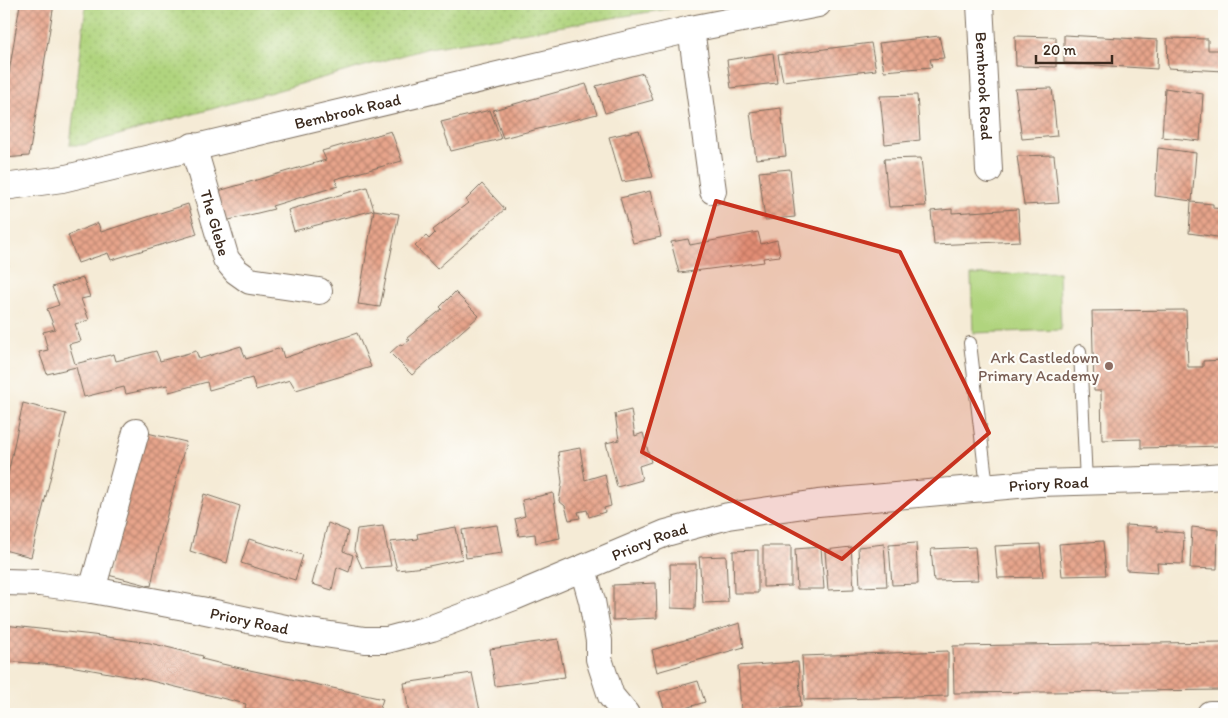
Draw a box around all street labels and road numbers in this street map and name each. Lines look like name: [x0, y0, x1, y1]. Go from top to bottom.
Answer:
street label: Bembrook Road: [972, 31, 997, 141]
street label: Bembrook Road: [292, 89, 403, 133]
street label: The Glebe: [197, 187, 234, 258]
street label: Priory Road: [1008, 472, 1089, 495]
street label: Priory Road: [609, 518, 690, 564]
street label: Priory Road: [209, 603, 291, 638]

